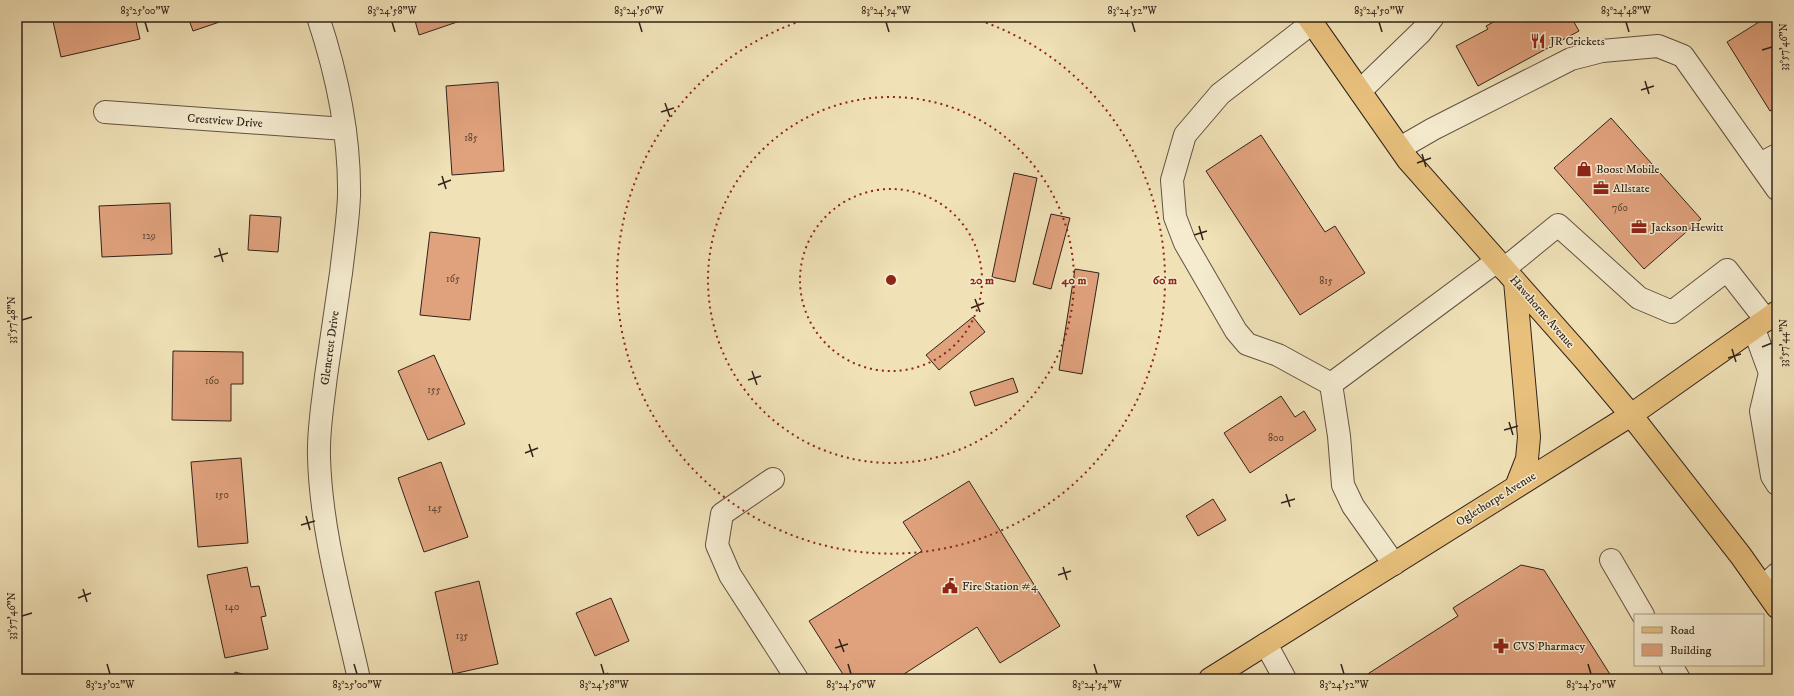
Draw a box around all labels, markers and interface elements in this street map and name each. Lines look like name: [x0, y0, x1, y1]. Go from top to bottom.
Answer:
text: 83°25'00"W: [120, 5, 170, 17]
text: 83°24'58"W: [367, 5, 417, 17]
text: 83°24'56"W: [614, 5, 665, 17]
text: 83°24'54"W: [861, 5, 912, 17]
text: 83°24'52"W: [1107, 5, 1157, 17]
text: 83°24'50"W: [1354, 5, 1405, 17]
text: 83°24'48"W: [1601, 5, 1652, 17]
text: 33°57'46"N: [1778, 23, 1790, 71]
restaurant icon: JR Crickets: [1529, 32, 1547, 50]
place label: JR Crickets: [1549, 34, 1605, 49]
street label: Crestview Drive: [187, 111, 263, 131]
house number: 185: [464, 132, 478, 144]
shop icon: Boost Mobile: [1575, 160, 1593, 178]
place label: Boost Mobile: [1596, 162, 1660, 177]
office icon: Allstate: [1592, 179, 1610, 197]
place label: Allstate: [1613, 181, 1650, 196]
house number: 760: [1612, 202, 1628, 214]
office icon: Jackson Hewitt: [1630, 218, 1648, 236]
place label: Jackson Hewitt: [1650, 220, 1724, 235]
house number: 129: [142, 230, 156, 242]
house number: 165: [446, 273, 460, 285]
centre of rings: [884, 273, 898, 287]
text: 20 m: [970, 273, 994, 288]
text: 40 m: [1061, 273, 1086, 288]
text: 60 m: [1153, 273, 1177, 288]
street label: Hawthorne Avenue: [1506, 273, 1578, 351]
house number: 815: [1319, 275, 1333, 287]
text: 33°57'48"N: [6, 296, 18, 344]
street label: Glencrest Drive: [317, 310, 343, 386]
text: 33°57'44"N: [1778, 319, 1790, 367]
house number: 160: [205, 375, 219, 387]
house number: 155: [427, 384, 441, 396]
house number: 800: [1268, 432, 1284, 444]
street label: Oglethorpe Avenue: [1453, 468, 1539, 530]
house number: 150: [215, 489, 229, 501]
house number: 145: [428, 502, 442, 514]
public building icon: Fire Station #4: [941, 577, 959, 595]
place label: Fire Station #4: [962, 579, 1039, 594]
text: 33°57'46"N: [6, 592, 18, 640]
house number: 140: [225, 601, 239, 613]
legend: [1634, 614, 1764, 666]
text: Road: [1670, 623, 1695, 638]
house number: 135: [456, 630, 468, 642]
pharmacy icon: CVS Pharmacy: [1492, 637, 1510, 655]
place label: CVS Pharmacy: [1513, 639, 1586, 654]
text: Building: [1670, 643, 1711, 658]
text: 83°25'02"W: [86, 679, 135, 691]
text: 83°25'00"W: [332, 679, 382, 691]
text: 83°24'58"W: [579, 679, 629, 691]
text: 83°24'56"W: [826, 679, 877, 691]
text: 83°24'54"W: [1072, 679, 1123, 691]
text: 83°24'52"W: [1319, 679, 1369, 691]
text: 83°24'50"W: [1566, 679, 1617, 691]

